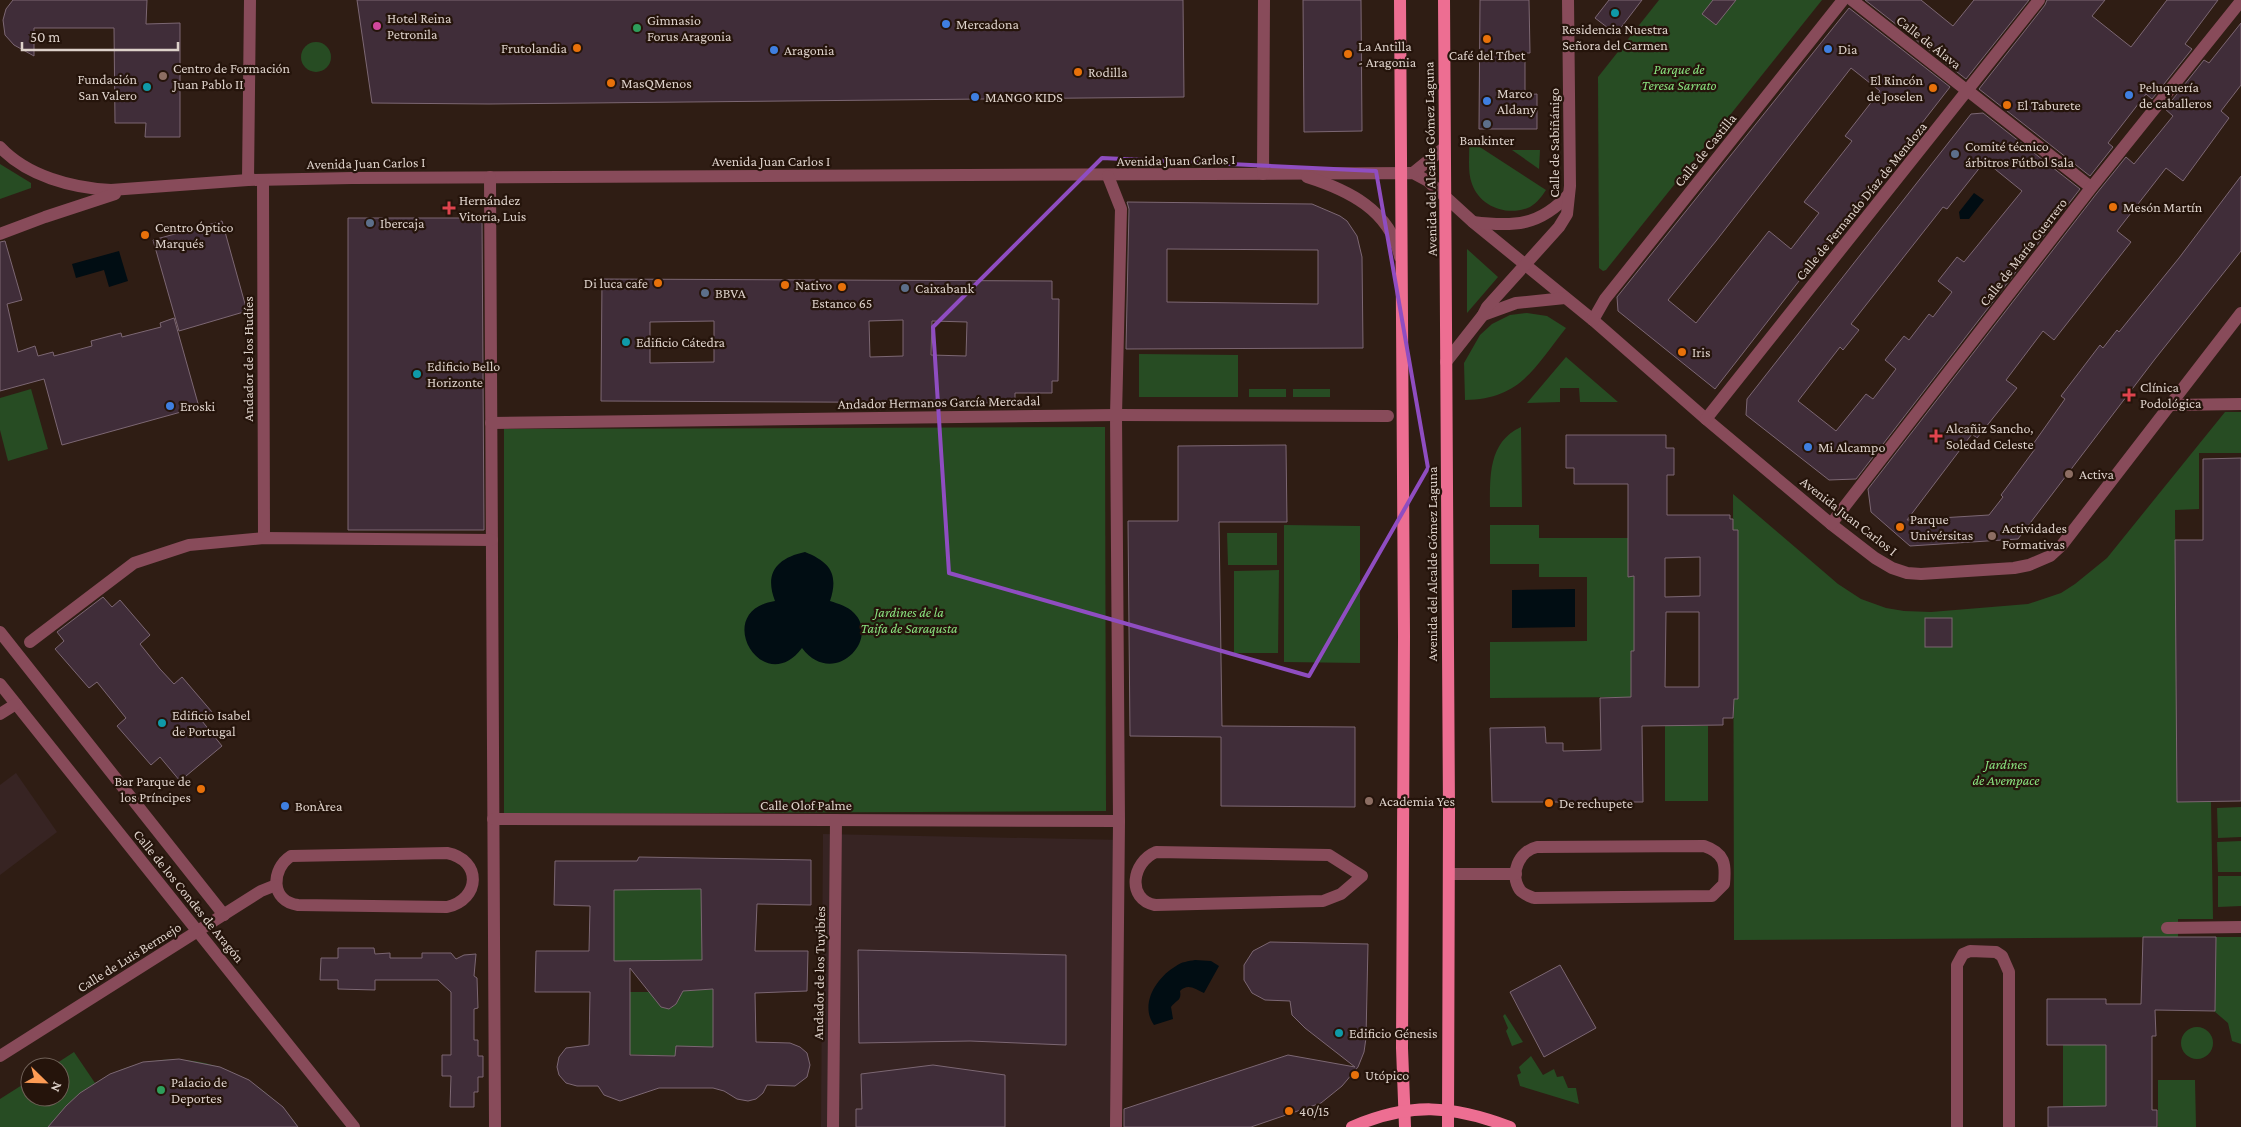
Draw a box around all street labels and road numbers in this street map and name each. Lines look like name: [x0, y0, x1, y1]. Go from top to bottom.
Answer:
street label: Calle de Álava: [1893, 12, 1965, 73]
street label: Avenida del Alcalde Gómez Laguna: [1420, 61, 1440, 257]
street label: Calle de Sabiñánigo: [1546, 88, 1562, 198]
street label: Calle de Castilla: [1671, 110, 1740, 190]
street label: Calle de Fernando Díaz de Mendoza: [1792, 118, 1930, 283]
street label: Avenida Juan Carlos I: [1117, 151, 1235, 169]
street label: Avenida Juan Carlos I: [712, 153, 830, 169]
street label: Avenida Juan Carlos I: [307, 154, 425, 172]
street label: Calle de María Guerrero: [1976, 195, 2070, 309]
street label: Andador de los Hudíes: [240, 296, 256, 422]
street label: Andador Hermanos García Mercadal: [838, 392, 1041, 412]
street label: Avenida del Alcalde Gómez Laguna: [1424, 466, 1440, 661]
street label: Avenida Juan Carlos I: [1797, 473, 1901, 559]
street label: Calle Olof Palme: [760, 797, 852, 813]
street label: Calle de los Condes de Aragón: [130, 826, 248, 966]
street label: Andador de los Tuyibíes: [810, 906, 828, 1040]
street label: Calle de Luis Bermejo: [74, 918, 185, 996]

